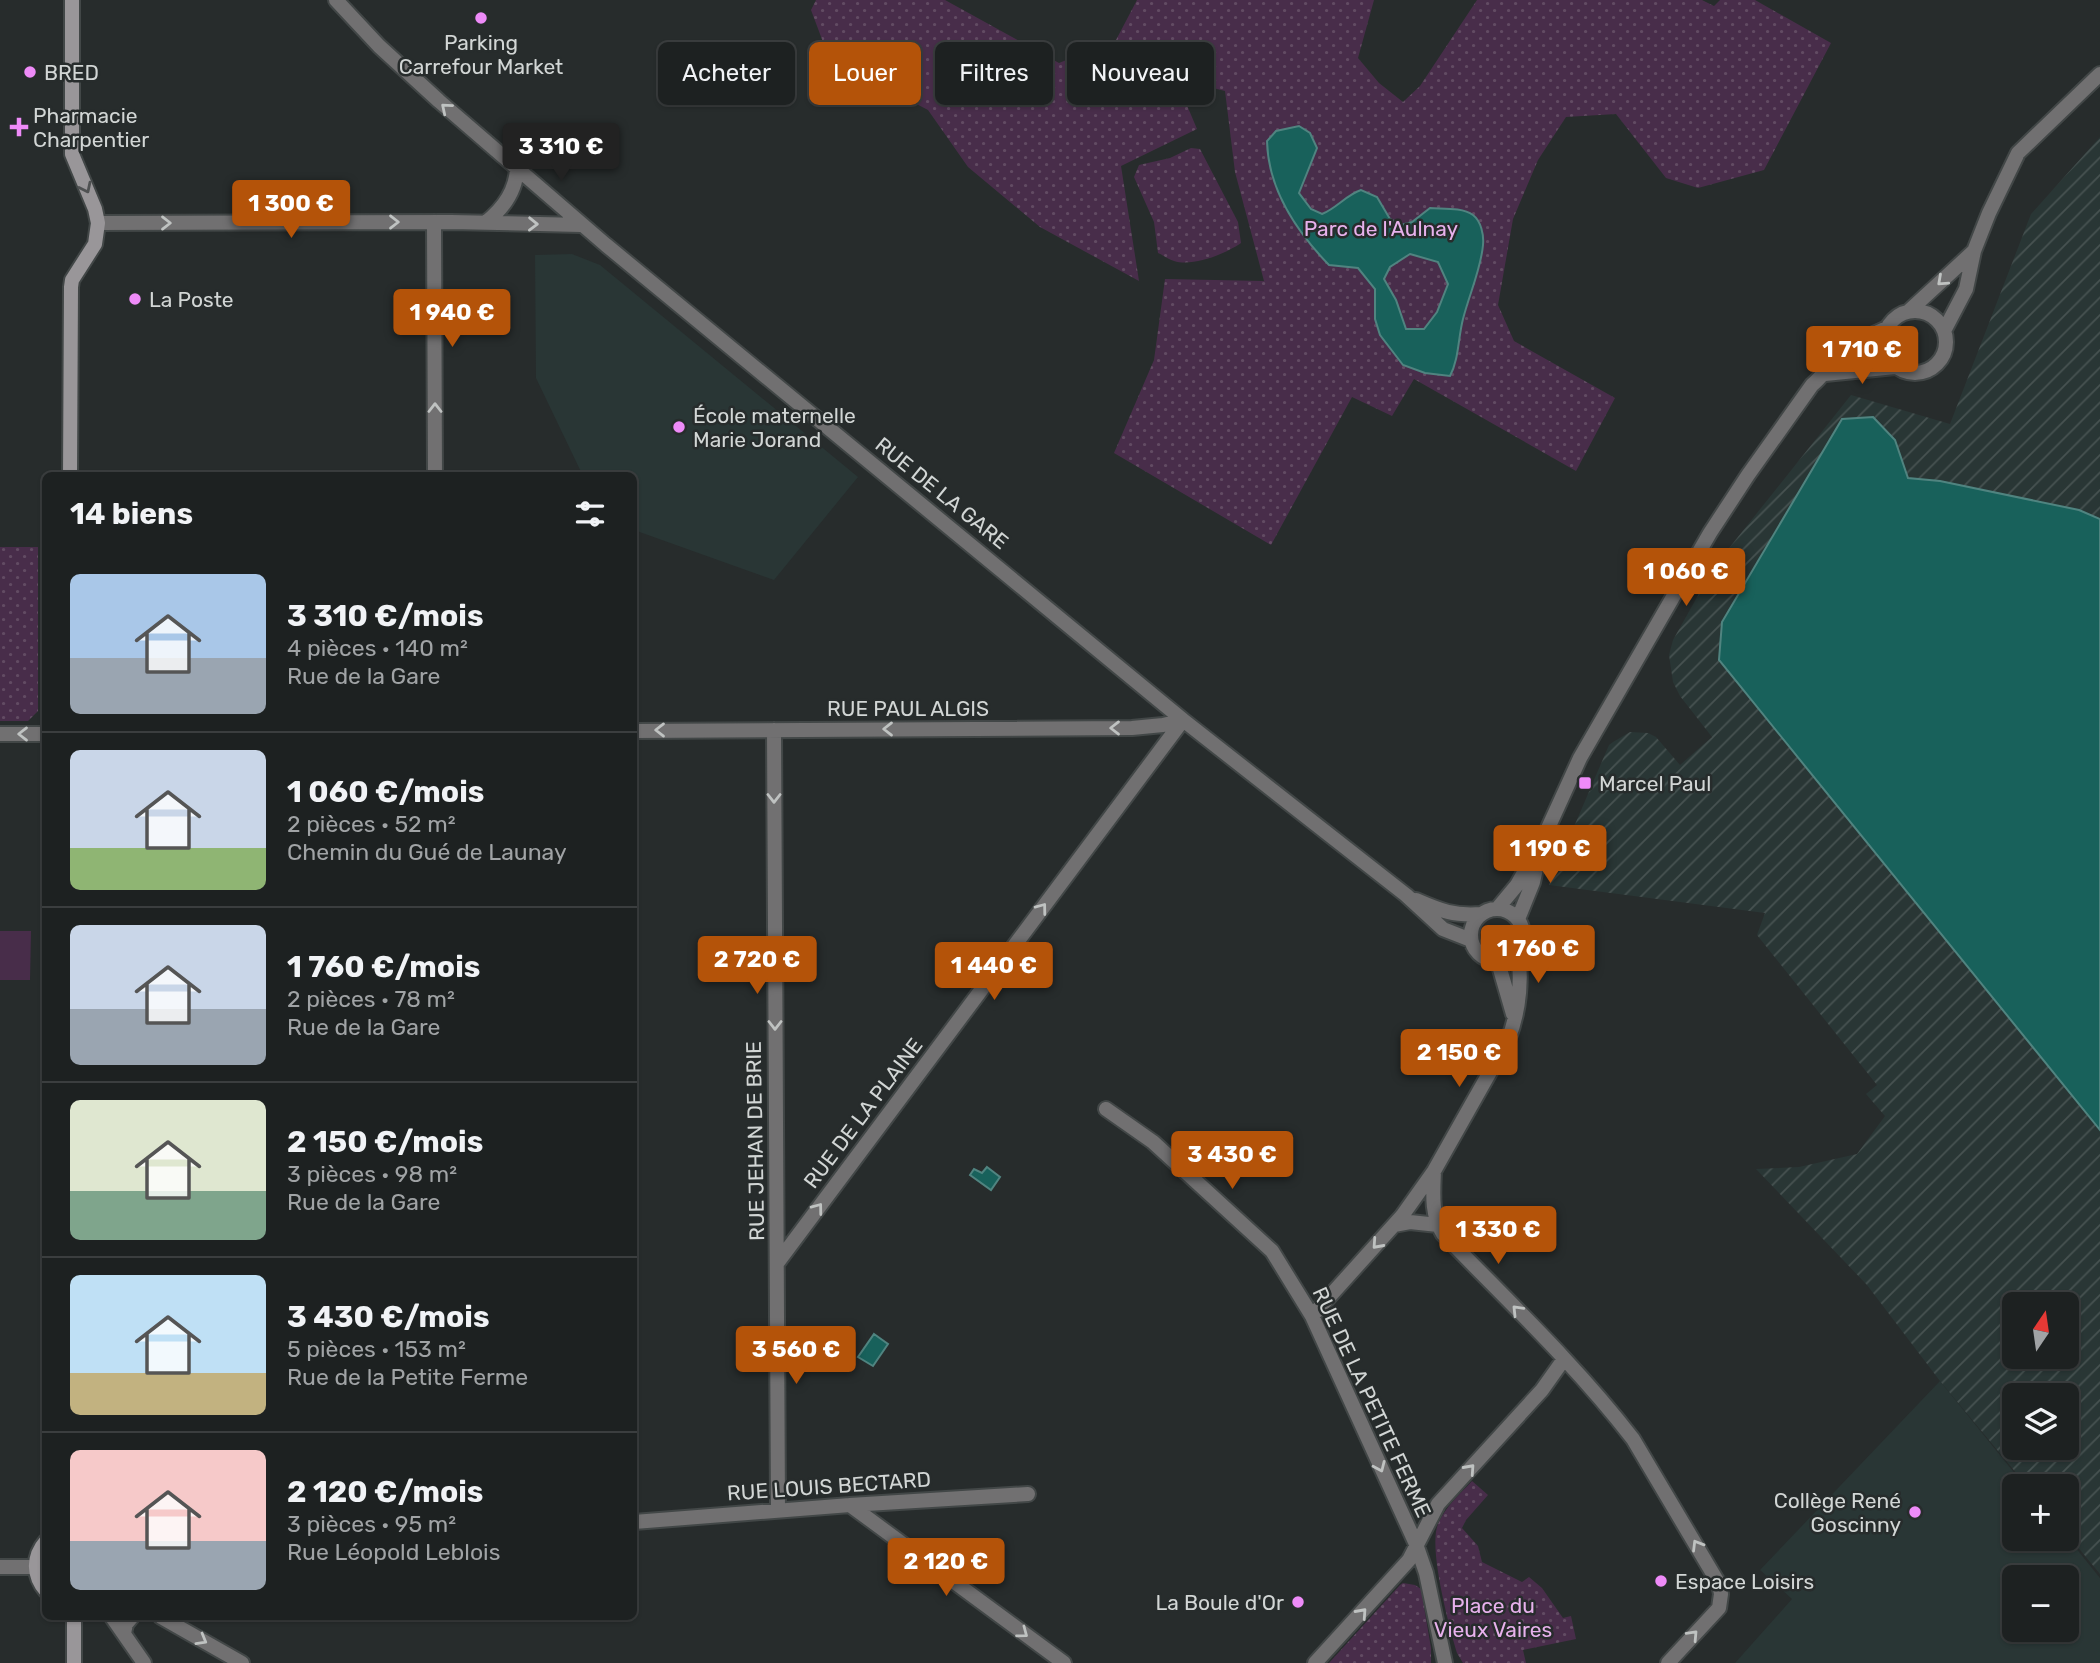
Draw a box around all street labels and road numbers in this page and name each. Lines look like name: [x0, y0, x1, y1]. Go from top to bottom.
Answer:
street label: RUE DE LA GARE: [871, 432, 1013, 554]
street label: RUE PAUL ALGIS: [827, 696, 989, 721]
street label: RUE DE LA PLAINE: [798, 1033, 928, 1193]
street label: RUE JEHAN DE BRIE: [741, 1041, 769, 1241]
street label: RUE DE LA PETITE FERME: [1308, 1283, 1436, 1521]
street label: RUE LOUIS BECTARD: [726, 1466, 932, 1506]

